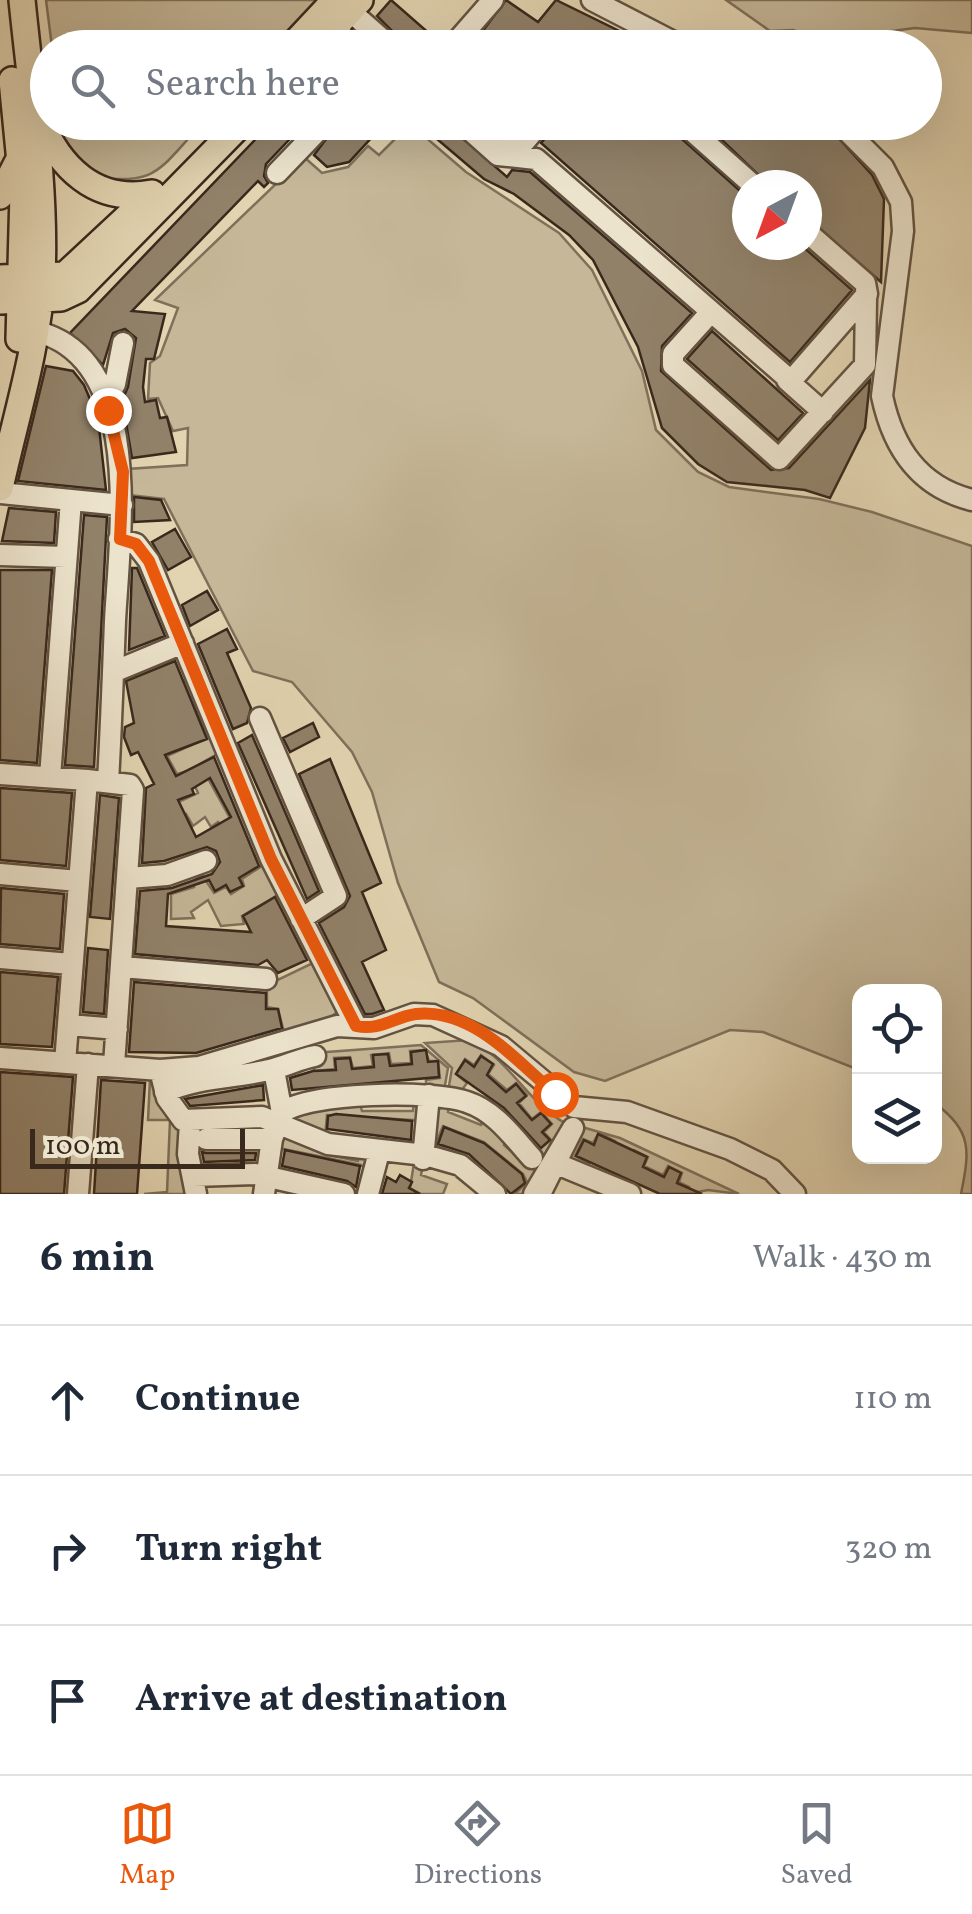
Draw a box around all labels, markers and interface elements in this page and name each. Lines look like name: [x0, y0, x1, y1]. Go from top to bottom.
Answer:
search box: [30, 30, 942, 140]
icon: search: [65, 58, 120, 113]
text: Search here: [145, 59, 340, 112]
north arrow: [732, 170, 822, 260]
route end: [86, 388, 132, 434]
map controls: [852, 984, 942, 1164]
button: locate: [852, 984, 942, 1074]
route start: [533, 1072, 579, 1118]
button: layers: [852, 1074, 942, 1164]
scale bar: [30, 1124, 245, 1168]
text: 100 m: [45, 1127, 120, 1166]
text: 6 min: [40, 1230, 155, 1289]
text: Walk · 430 m: [753, 1237, 932, 1281]
icon: ahead: [40, 1373, 95, 1428]
text: Continue: [135, 1374, 300, 1427]
text: 110 m: [853, 1378, 932, 1422]
icon: right: [40, 1523, 95, 1578]
text: Turn right: [135, 1524, 322, 1577]
text: 320 m: [845, 1528, 932, 1572]
icon: arrive: [40, 1673, 95, 1728]
text: Arrive at destination: [135, 1674, 508, 1727]
tab: Map: [119, 1796, 175, 1895]
tab: Directions: [414, 1796, 542, 1895]
tab: Saved: [781, 1796, 853, 1895]

